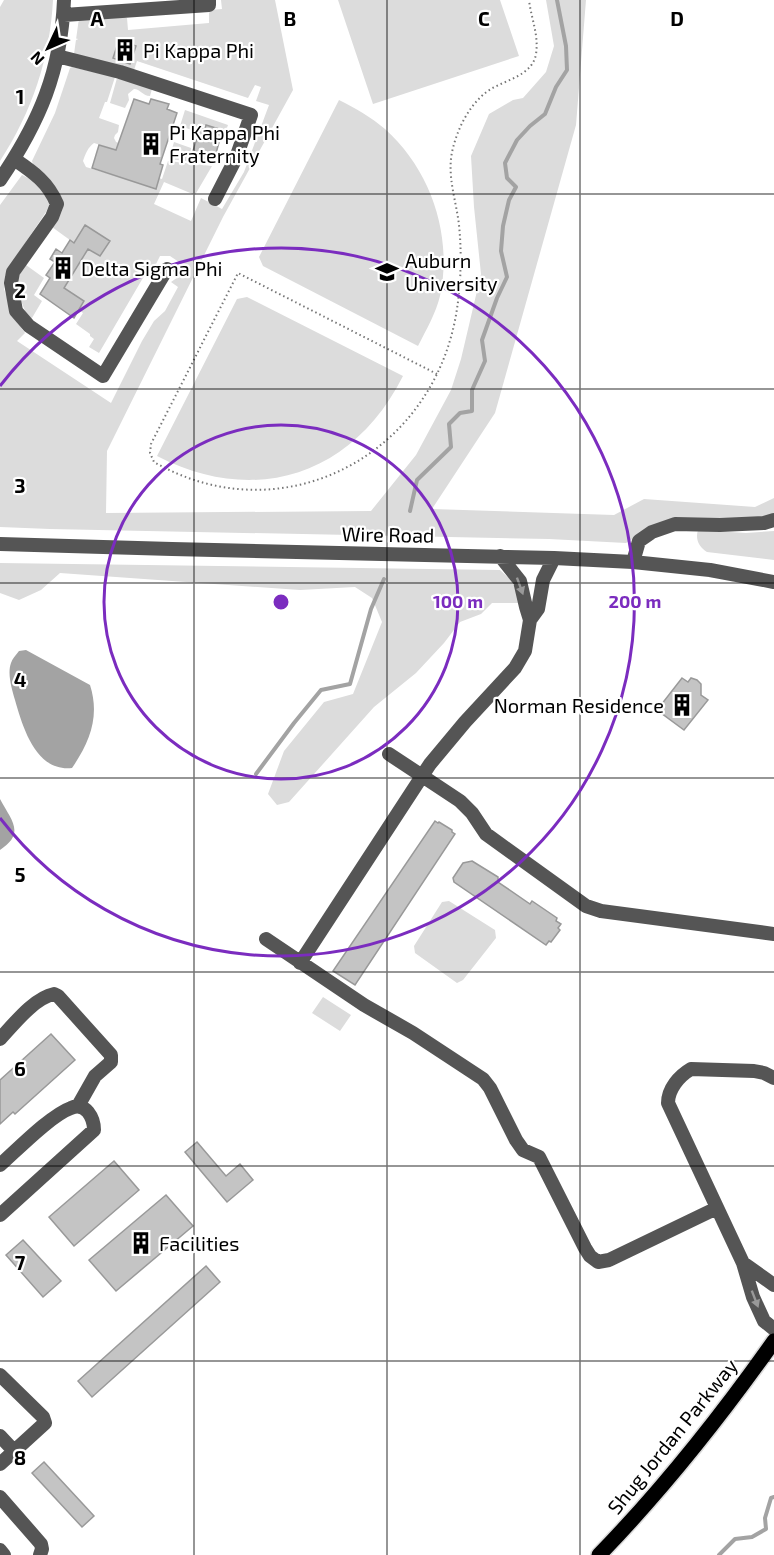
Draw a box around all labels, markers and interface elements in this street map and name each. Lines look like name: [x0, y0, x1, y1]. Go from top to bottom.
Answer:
text: A: [90, 6, 104, 30]
text: B: [284, 6, 296, 30]
text: C: [478, 6, 490, 30]
text: D: [670, 6, 684, 30]
north arrow: [18, 18, 78, 78]
building icon: Pi Kappa Phi: [112, 37, 138, 63]
place label: Pi Kappa Phi: [143, 38, 254, 62]
text: N: [26, 48, 48, 70]
text: 1: [16, 84, 24, 108]
place label: Pi Kappa Phi Fraternity: [169, 120, 280, 167]
building icon: Pi Kappa Phi Fraternity: [138, 131, 164, 157]
place label: Auburn University: [405, 248, 498, 295]
building icon: Delta Sigma Phi: [50, 255, 76, 281]
place label: Delta Sigma Phi: [81, 256, 223, 280]
school or university icon: Auburn University: [374, 259, 400, 285]
text: 2: [14, 278, 26, 302]
text: 3: [14, 473, 26, 497]
street label: Wire Road: [341, 521, 435, 547]
one-way arrow: [515, 577, 525, 595]
text: 100 m: [433, 590, 483, 612]
text: 200 m: [609, 590, 661, 612]
centre of rings: [271, 592, 291, 612]
text: 4: [14, 667, 27, 691]
building icon: Norman Residence: [669, 692, 695, 718]
place label: Norman Residence: [494, 693, 664, 717]
text: 5: [14, 862, 26, 886]
text: 6: [14, 1056, 26, 1080]
building icon: Facilities: [128, 1230, 154, 1256]
place label: Facilities: [159, 1231, 239, 1255]
text: 7: [15, 1250, 26, 1274]
one-way arrow: [750, 1290, 760, 1308]
street label: Shug Jordan Parkway: [602, 1353, 742, 1518]
text: 8: [14, 1445, 26, 1469]

